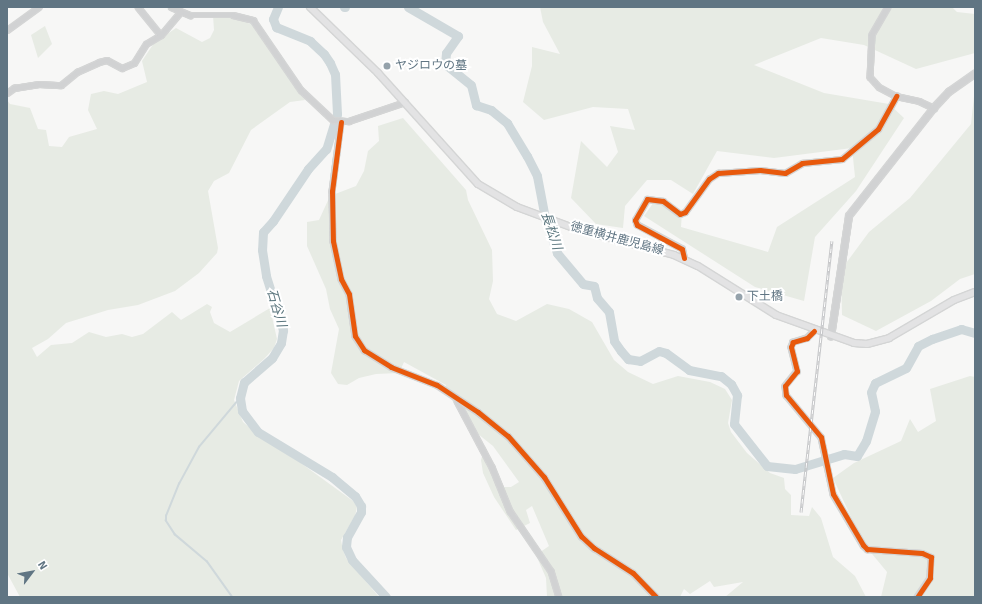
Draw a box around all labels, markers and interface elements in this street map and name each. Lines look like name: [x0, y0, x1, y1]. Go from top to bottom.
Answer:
place label: ヤジロウの墓: [395, 59, 467, 73]
marker: ヤジロウの墓: [382, 61, 392, 71]
water label: 長松川: [538, 210, 564, 252]
street label: 徳重横井鹿児島線: [569, 220, 665, 258]
water label: 石谷川: [263, 287, 289, 329]
place label: 下土橋: [747, 290, 783, 304]
marker: 下土橋: [734, 292, 744, 302]
north arrow: [12, 552, 52, 592]
text: N: [35, 559, 50, 572]

